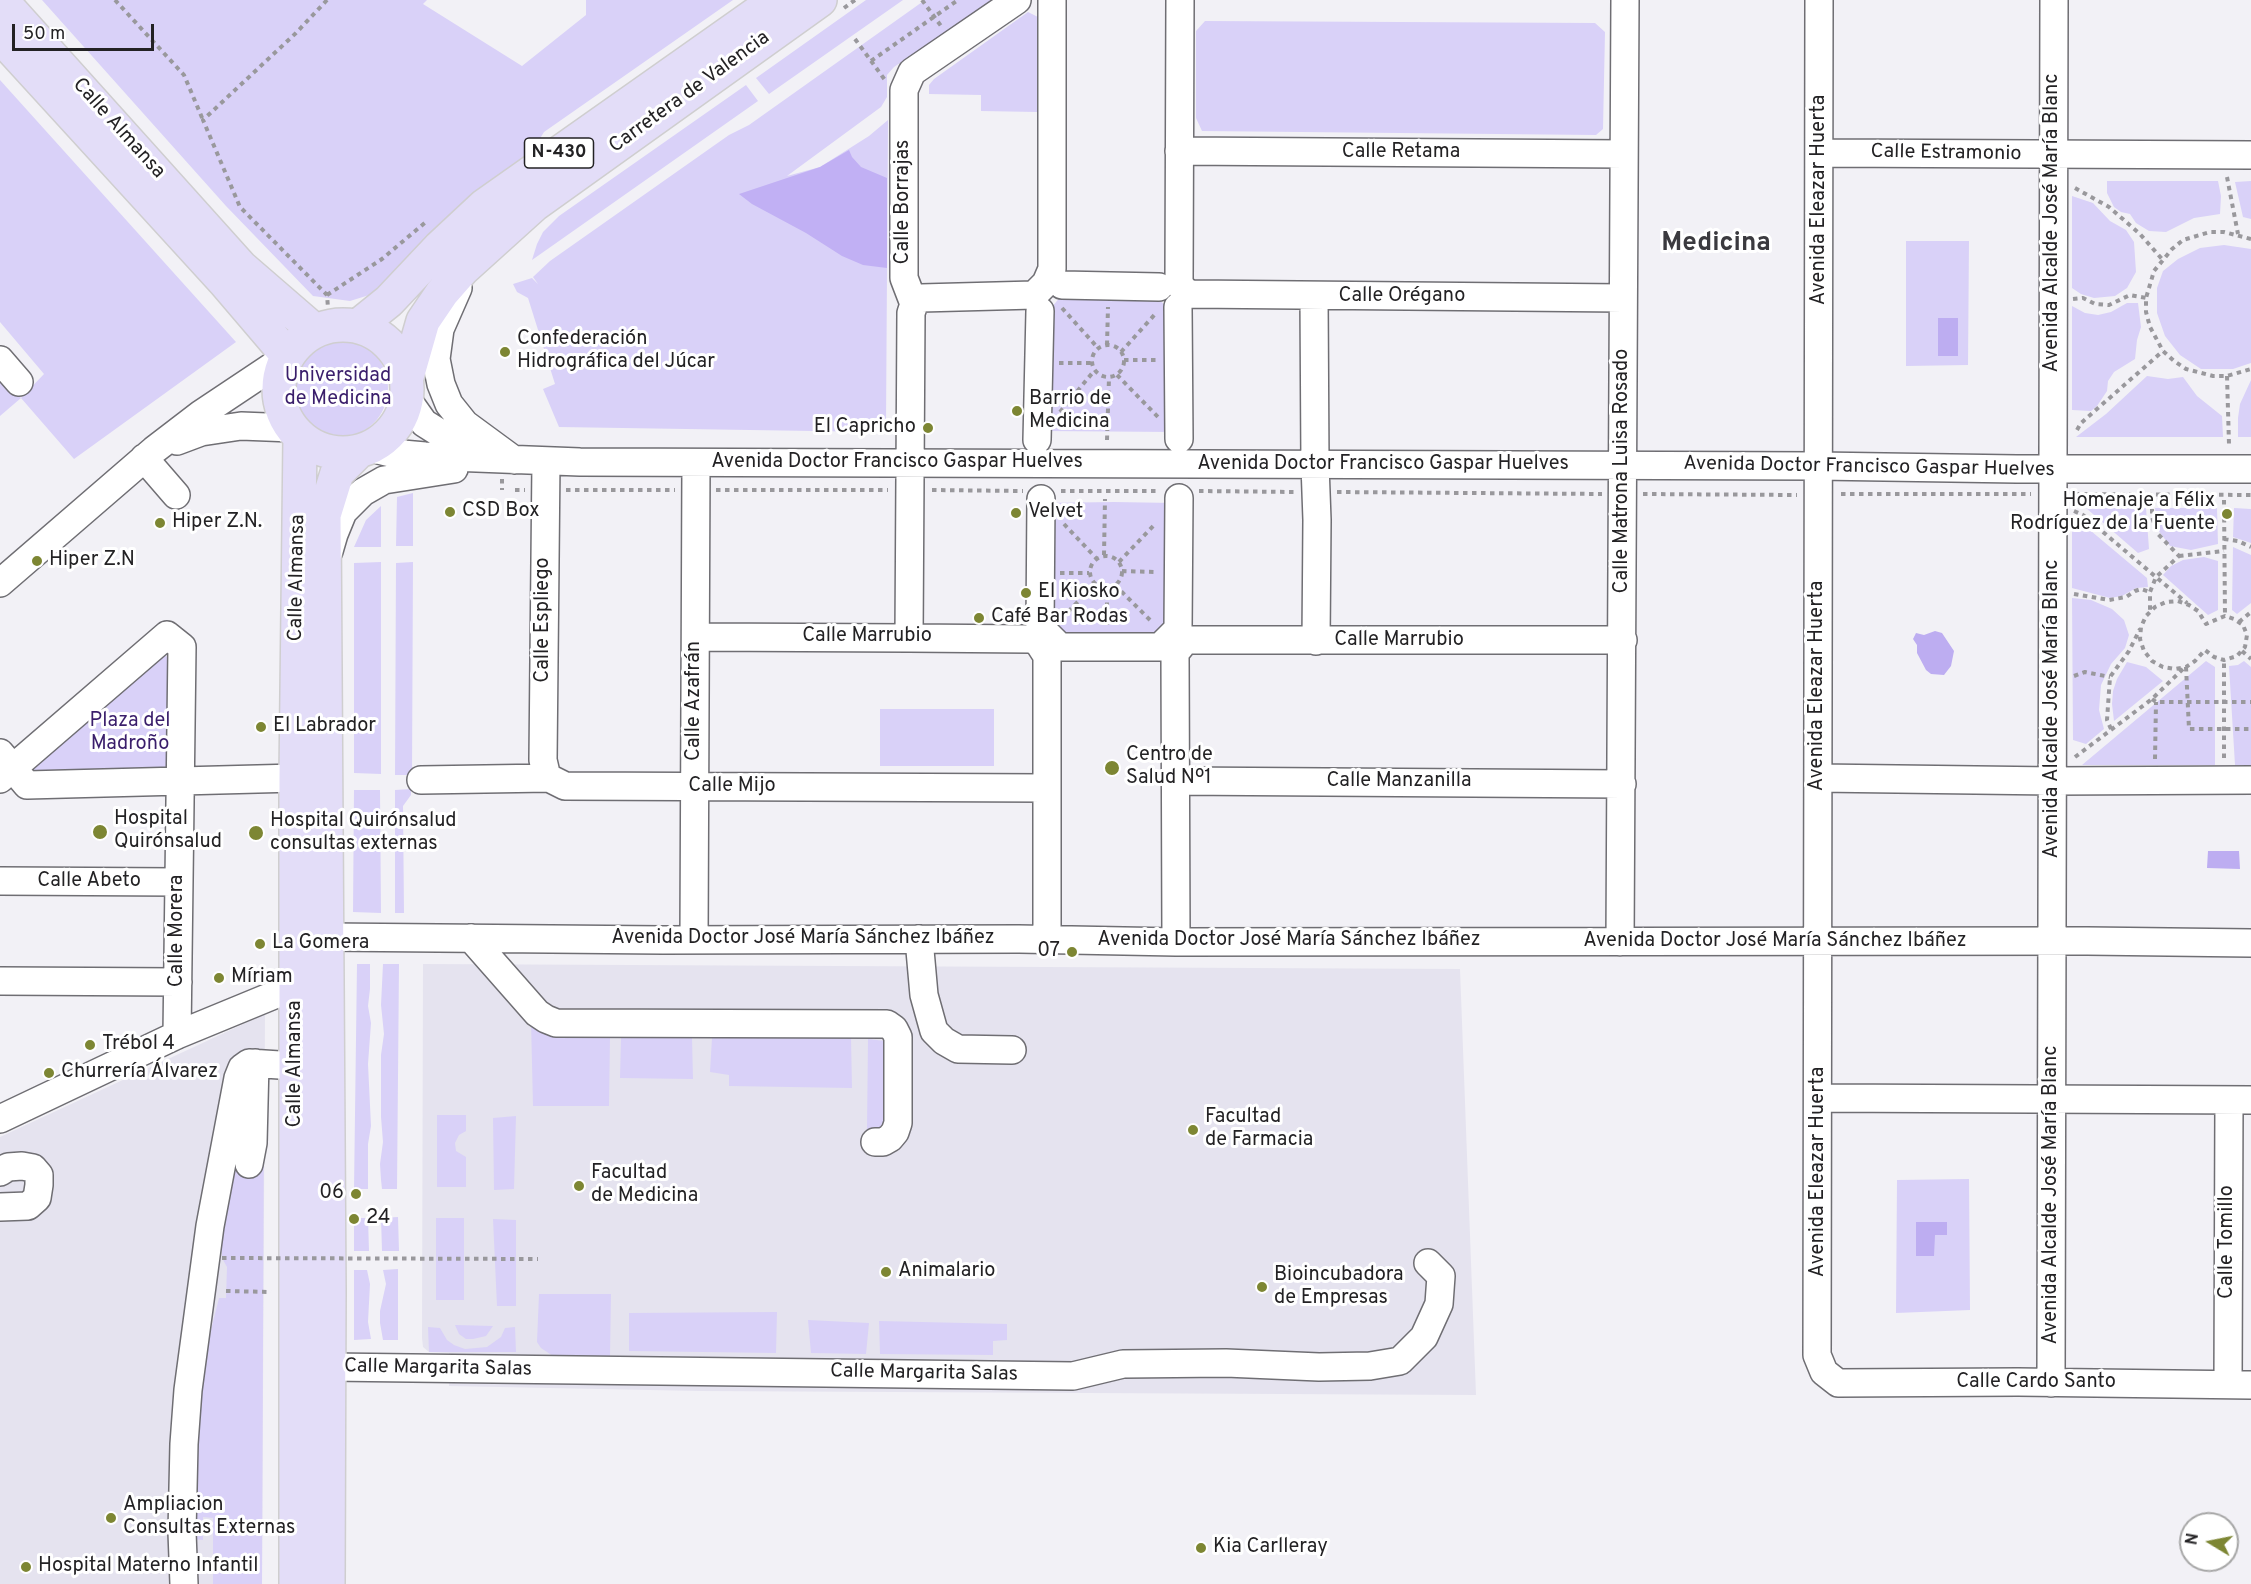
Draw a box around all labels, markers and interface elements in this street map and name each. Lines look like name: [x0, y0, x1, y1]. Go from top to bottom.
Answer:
scale bar: [15, 12, 158, 50]
text: 50 m: [23, 23, 65, 46]
street label: Carretera de Valencia: [605, 27, 775, 159]
street label: Avenida Alcalde José María Blanc: [2041, 73, 2065, 373]
street label: Calle Almansa: [67, 74, 169, 184]
street label: Avenida Eleazar Huerta: [1808, 95, 1832, 305]
road number: N-430: [524, 138, 594, 168]
street label: Calle Borrajas: [892, 140, 916, 264]
street label: Calle Retama: [1342, 141, 1460, 165]
street label: Calle Estramonio: [1870, 141, 2022, 167]
district label: Medicina: [1661, 229, 1771, 261]
street label: Calle Orégano: [1338, 285, 1466, 309]
place label: Confederación Hidrográfica del Júcar: [517, 328, 715, 375]
marker: Confederación Hidrográfica del Júcar: [498, 345, 512, 359]
street label: Calle Matrona Luisa Rosado: [1611, 349, 1635, 593]
park label: Universidad de Medicina: [284, 365, 392, 412]
place label: Barrio de Medicina: [1029, 388, 1111, 435]
marker: Barrio de Medicina: [1010, 404, 1024, 418]
place label: El Capricho: [814, 416, 916, 440]
marker: El Capricho: [921, 421, 935, 435]
street label: Avenida Doctor Francisco Gaspar Huelves: [711, 451, 1083, 475]
street label: Avenida Doctor Francisco Gaspar Huelves: [1197, 453, 1569, 477]
street label: Avenida Doctor Francisco Gaspar Huelves: [1683, 453, 2055, 483]
place label: Homenaje a Félix Rodríguez de la Fuente: [2010, 490, 2215, 537]
place label: CSD Box: [462, 500, 540, 524]
place label: Velvet: [1028, 501, 1083, 525]
marker: CSD Box: [443, 505, 457, 519]
marker: Velvet: [1009, 506, 1023, 520]
marker: Homenaje a Félix Rodríguez de la Fuente: [2220, 507, 2234, 521]
place label: Hiper Z.N.: [172, 511, 262, 535]
street label: Calle Almansa: [285, 514, 311, 642]
marker: Hiper Z.N.: [153, 516, 167, 530]
place label: Hiper Z.N: [49, 549, 135, 573]
marker: Hiper Z.N: [30, 554, 44, 568]
street label: Calle Espliego: [532, 557, 556, 683]
street label: Avenida Alcalde José María Blanc: [2041, 559, 2065, 859]
place label: El Kiosko: [1038, 581, 1120, 605]
street label: Avenida Eleazar Huerta: [1806, 581, 1830, 791]
marker: El Kiosko: [1019, 586, 1033, 600]
place label: Café Bar Rodas: [991, 606, 1128, 630]
marker: Café Bar Rodas: [972, 611, 986, 625]
street label: Calle Marrubio: [802, 625, 932, 649]
street label: Calle Marrubio: [1334, 629, 1464, 653]
street label: Calle Azafrán: [683, 641, 707, 761]
park label: Plaza del Madroño: [90, 710, 170, 757]
place label: El Labrador: [273, 715, 376, 739]
marker: El Labrador: [254, 720, 268, 734]
place label: Centro de Salud Nº1: [1126, 744, 1213, 791]
marker: Centro de Salud Nº1: [1103, 759, 1121, 777]
street label: Calle Manzanilla: [1326, 770, 1472, 794]
street label: Calle Mijo: [688, 775, 776, 799]
place label: Hospital Quirónsalud: [114, 808, 222, 855]
place label: Hospital Quirónsalud consultas externas: [270, 810, 457, 857]
marker: Hospital Quirónsalud: [91, 823, 109, 841]
marker: Hospital Quirónsalud consultas externas: [247, 824, 265, 842]
street label: Calle Abeto: [37, 870, 141, 894]
street label: Calle Morera: [166, 875, 190, 987]
street label: Avenida Doctor José María Sánchez Ibáñez: [611, 927, 995, 951]
street label: Avenida Doctor José María Sánchez Ibáñez: [1097, 929, 1481, 953]
street label: Avenida Doctor José María Sánchez Ibáñez: [1583, 930, 1967, 954]
place label: La Gomera: [272, 932, 369, 956]
marker: La Gomera: [253, 937, 267, 951]
place label: 07: [1037, 940, 1060, 964]
marker: 07: [1065, 945, 1079, 959]
place label: Míriam: [231, 966, 293, 990]
marker: Míriam: [212, 971, 226, 985]
street label: Calle Almansa: [284, 1001, 308, 1127]
place label: Trébol 4: [102, 1033, 175, 1057]
marker: Trébol 4: [83, 1038, 97, 1052]
street label: Avenida Alcalde José María Blanc: [2040, 1045, 2064, 1345]
place label: Churrería Álvarez: [61, 1061, 218, 1085]
marker: Churrería Álvarez: [42, 1066, 56, 1080]
street label: Avenida Eleazar Huerta: [1807, 1067, 1831, 1277]
place label: Facultad de Farmacia: [1205, 1106, 1313, 1153]
marker: Facultad de Farmacia: [1186, 1123, 1200, 1137]
place label: Facultad de Medicina: [591, 1162, 698, 1209]
marker: Facultad de Medicina: [572, 1179, 586, 1193]
place label: 06: [319, 1182, 344, 1206]
street label: Calle Tomillo: [2216, 1185, 2240, 1299]
marker: 06: [349, 1187, 363, 1201]
place label: 24: [366, 1207, 390, 1231]
marker: 24: [347, 1212, 361, 1226]
place label: Animalario: [898, 1260, 995, 1284]
place label: Bioincubadora de Empresas: [1274, 1264, 1404, 1311]
marker: Animalario: [879, 1265, 893, 1279]
marker: Bioincubadora de Empresas: [1255, 1280, 1269, 1294]
street label: Calle Margarita Salas: [344, 1355, 532, 1383]
street label: Calle Margarita Salas: [830, 1360, 1018, 1388]
street label: Calle Cardo Santo: [1956, 1371, 2116, 1395]
place label: Ampliacion Consultas Externas: [123, 1494, 295, 1541]
marker: Ampliacion Consultas Externas: [104, 1511, 118, 1525]
north arrow: [2179, 1512, 2239, 1572]
text: N: [2182, 1532, 2204, 1547]
place label: Kia Carlleray: [1213, 1536, 1328, 1560]
marker: Kia Carlleray: [1194, 1541, 1208, 1555]
place label: Hospital Materno Infantil: [38, 1555, 258, 1579]
marker: Hospital Materno Infantil: [19, 1560, 33, 1574]

